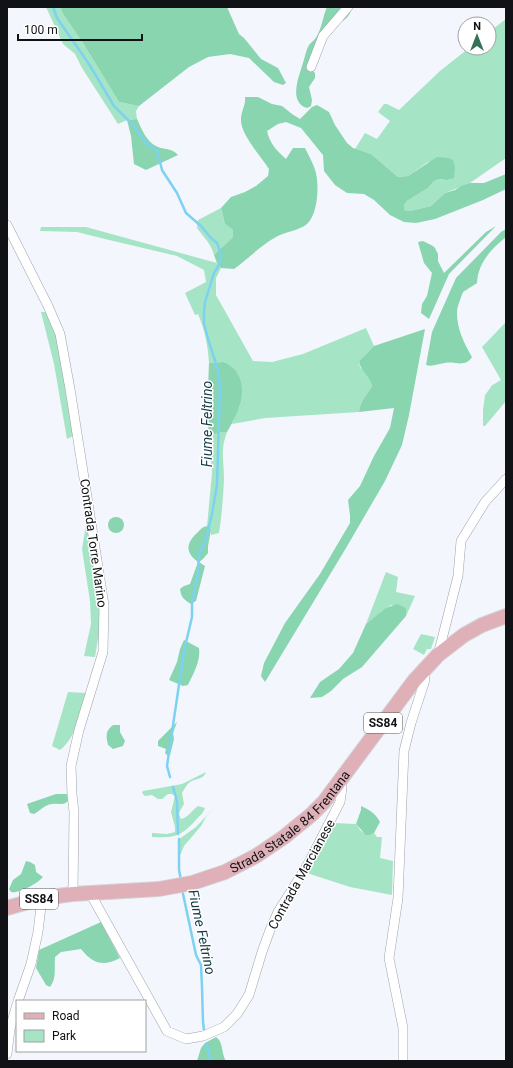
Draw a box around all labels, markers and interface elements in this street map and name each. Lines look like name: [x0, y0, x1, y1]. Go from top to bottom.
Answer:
scale bar: [18, 16, 142, 42]
north arrow: [457, 16, 497, 56]
text: N: [473, 20, 481, 33]
text: 100 m: [24, 23, 58, 37]
water label: Fiume Feltrino: [199, 381, 215, 467]
street label: Contrada Torre Marino: [77, 478, 110, 608]
road number: SS84: [364, 713, 402, 733]
street label: Strada Statale 84 Frentana: [227, 768, 353, 876]
street label: Contrada Marcianese: [265, 816, 338, 932]
water label: Fiume Feltrino: [185, 888, 219, 976]
road number: SS84: [20, 889, 58, 909]
legend: [16, 1000, 146, 1052]
text: Road: [52, 1009, 80, 1023]
text: Park: [52, 1029, 77, 1043]

